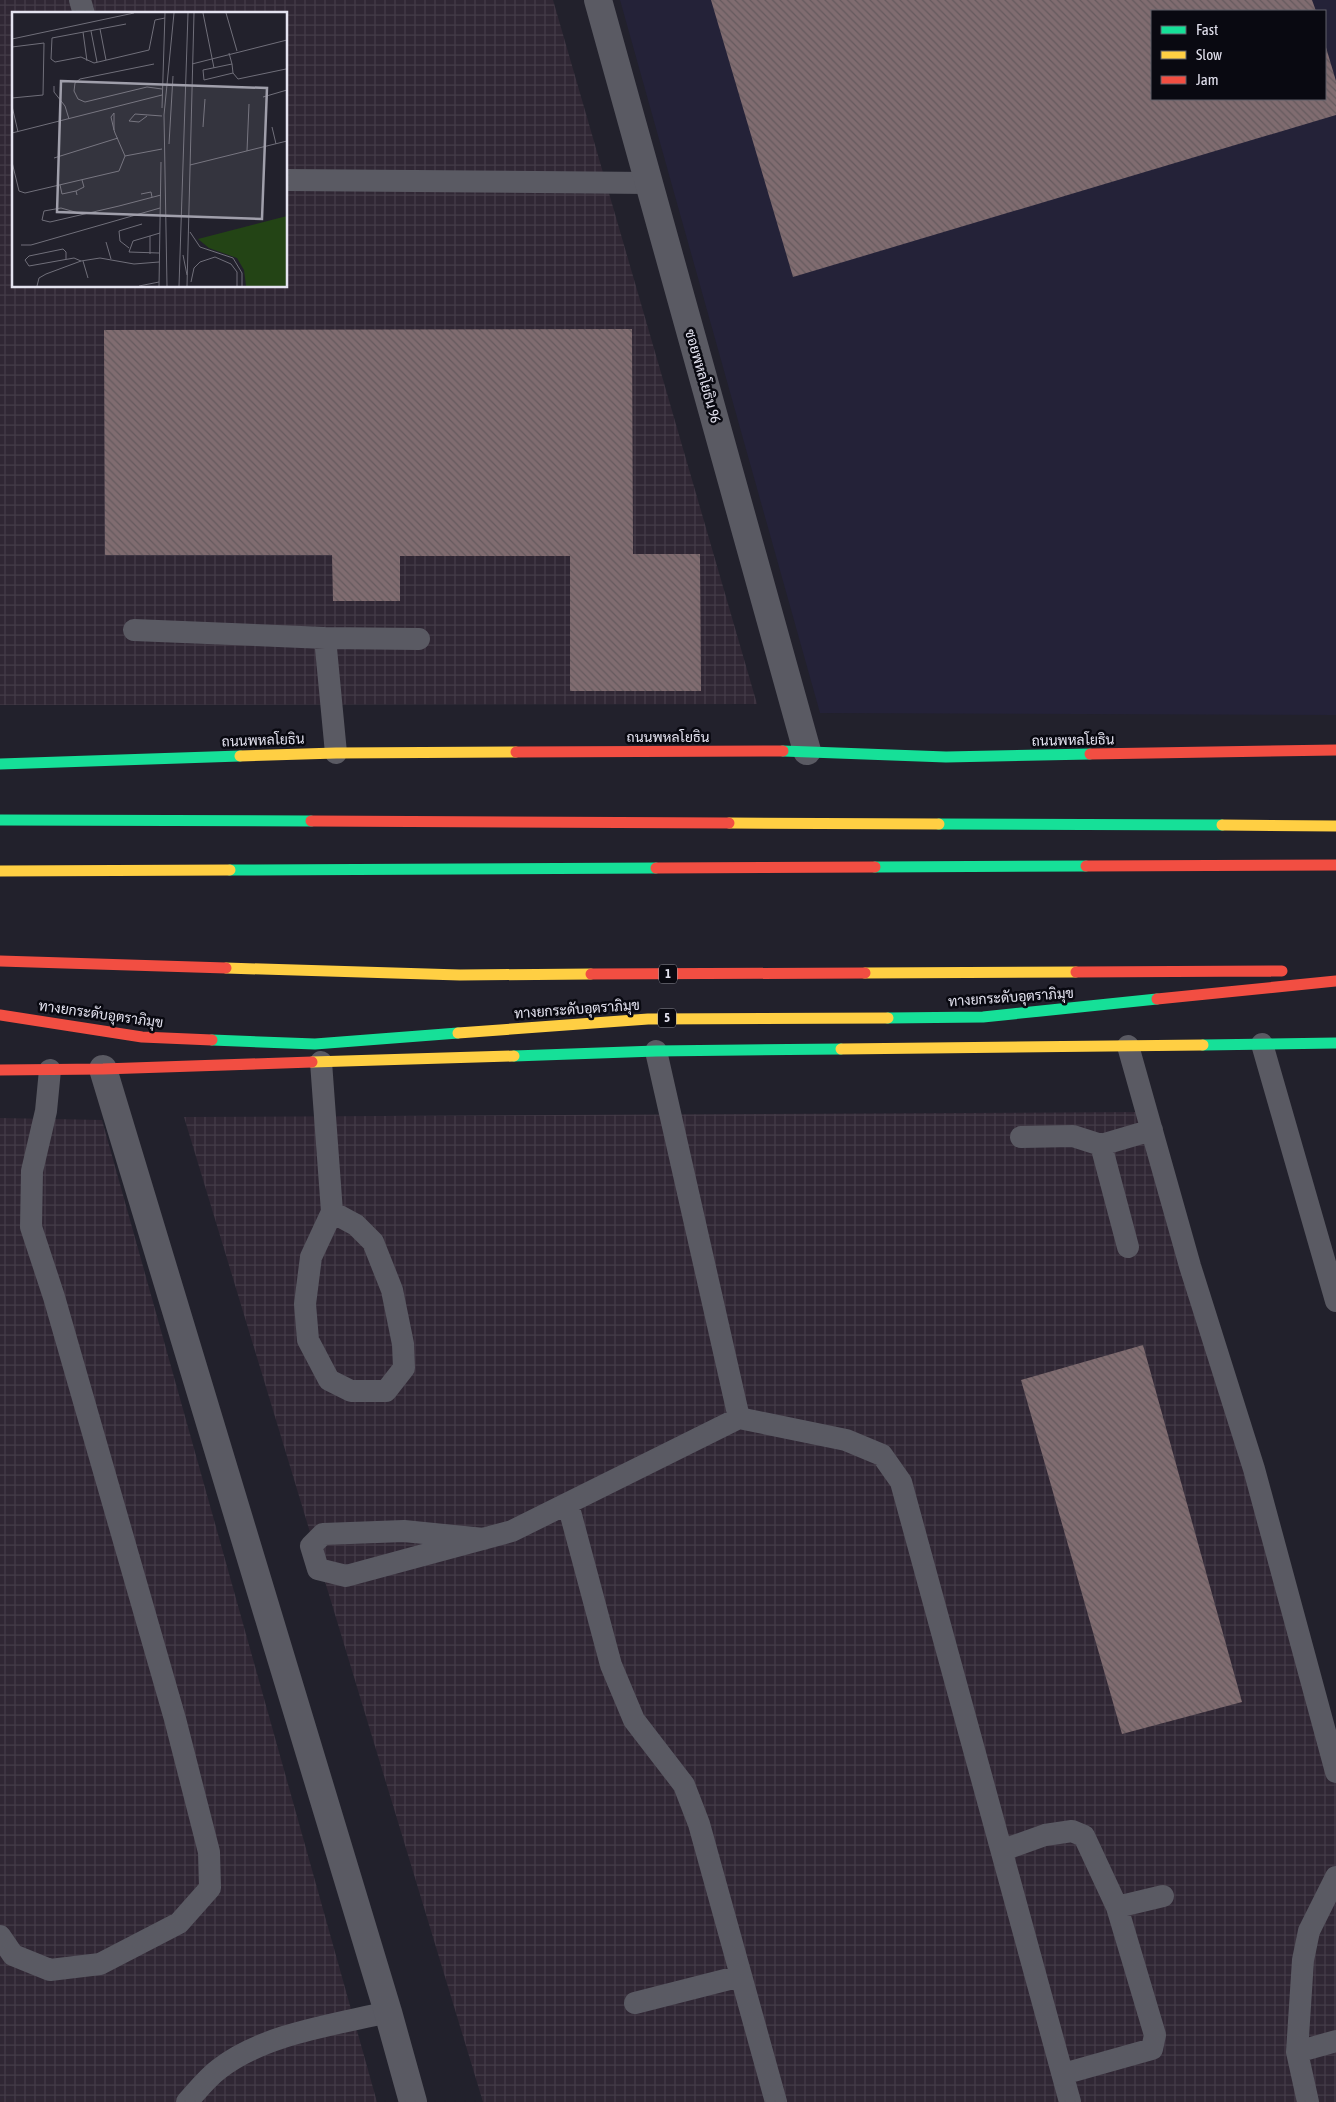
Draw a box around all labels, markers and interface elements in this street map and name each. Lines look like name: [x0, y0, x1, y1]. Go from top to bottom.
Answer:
legend: [1151, 10, 1326, 100]
inset map: [12, 12, 288, 288]
text: Fast: [1196, 21, 1218, 38]
text: Slow: [1196, 46, 1222, 63]
text: Jam: [1196, 71, 1219, 88]
street label: ซอยพหลโยธิน 96: [682, 327, 724, 425]
street label: ถนนพหลโยธิน: [627, 729, 710, 745]
street label: ถนนพหลโยธิน: [221, 731, 305, 749]
street label: ถนนพหลโยธิน: [1031, 731, 1115, 749]
road number: 1: [659, 964, 677, 984]
street label: ทางยกระดับอุตราภิมุข: [948, 985, 1074, 1011]
street label: ทางยกระดับอุตราภิมุข: [37, 997, 164, 1033]
street label: ทางยกระดับอุตราภิมุข: [514, 997, 640, 1023]
road number: 5: [658, 1008, 676, 1028]

